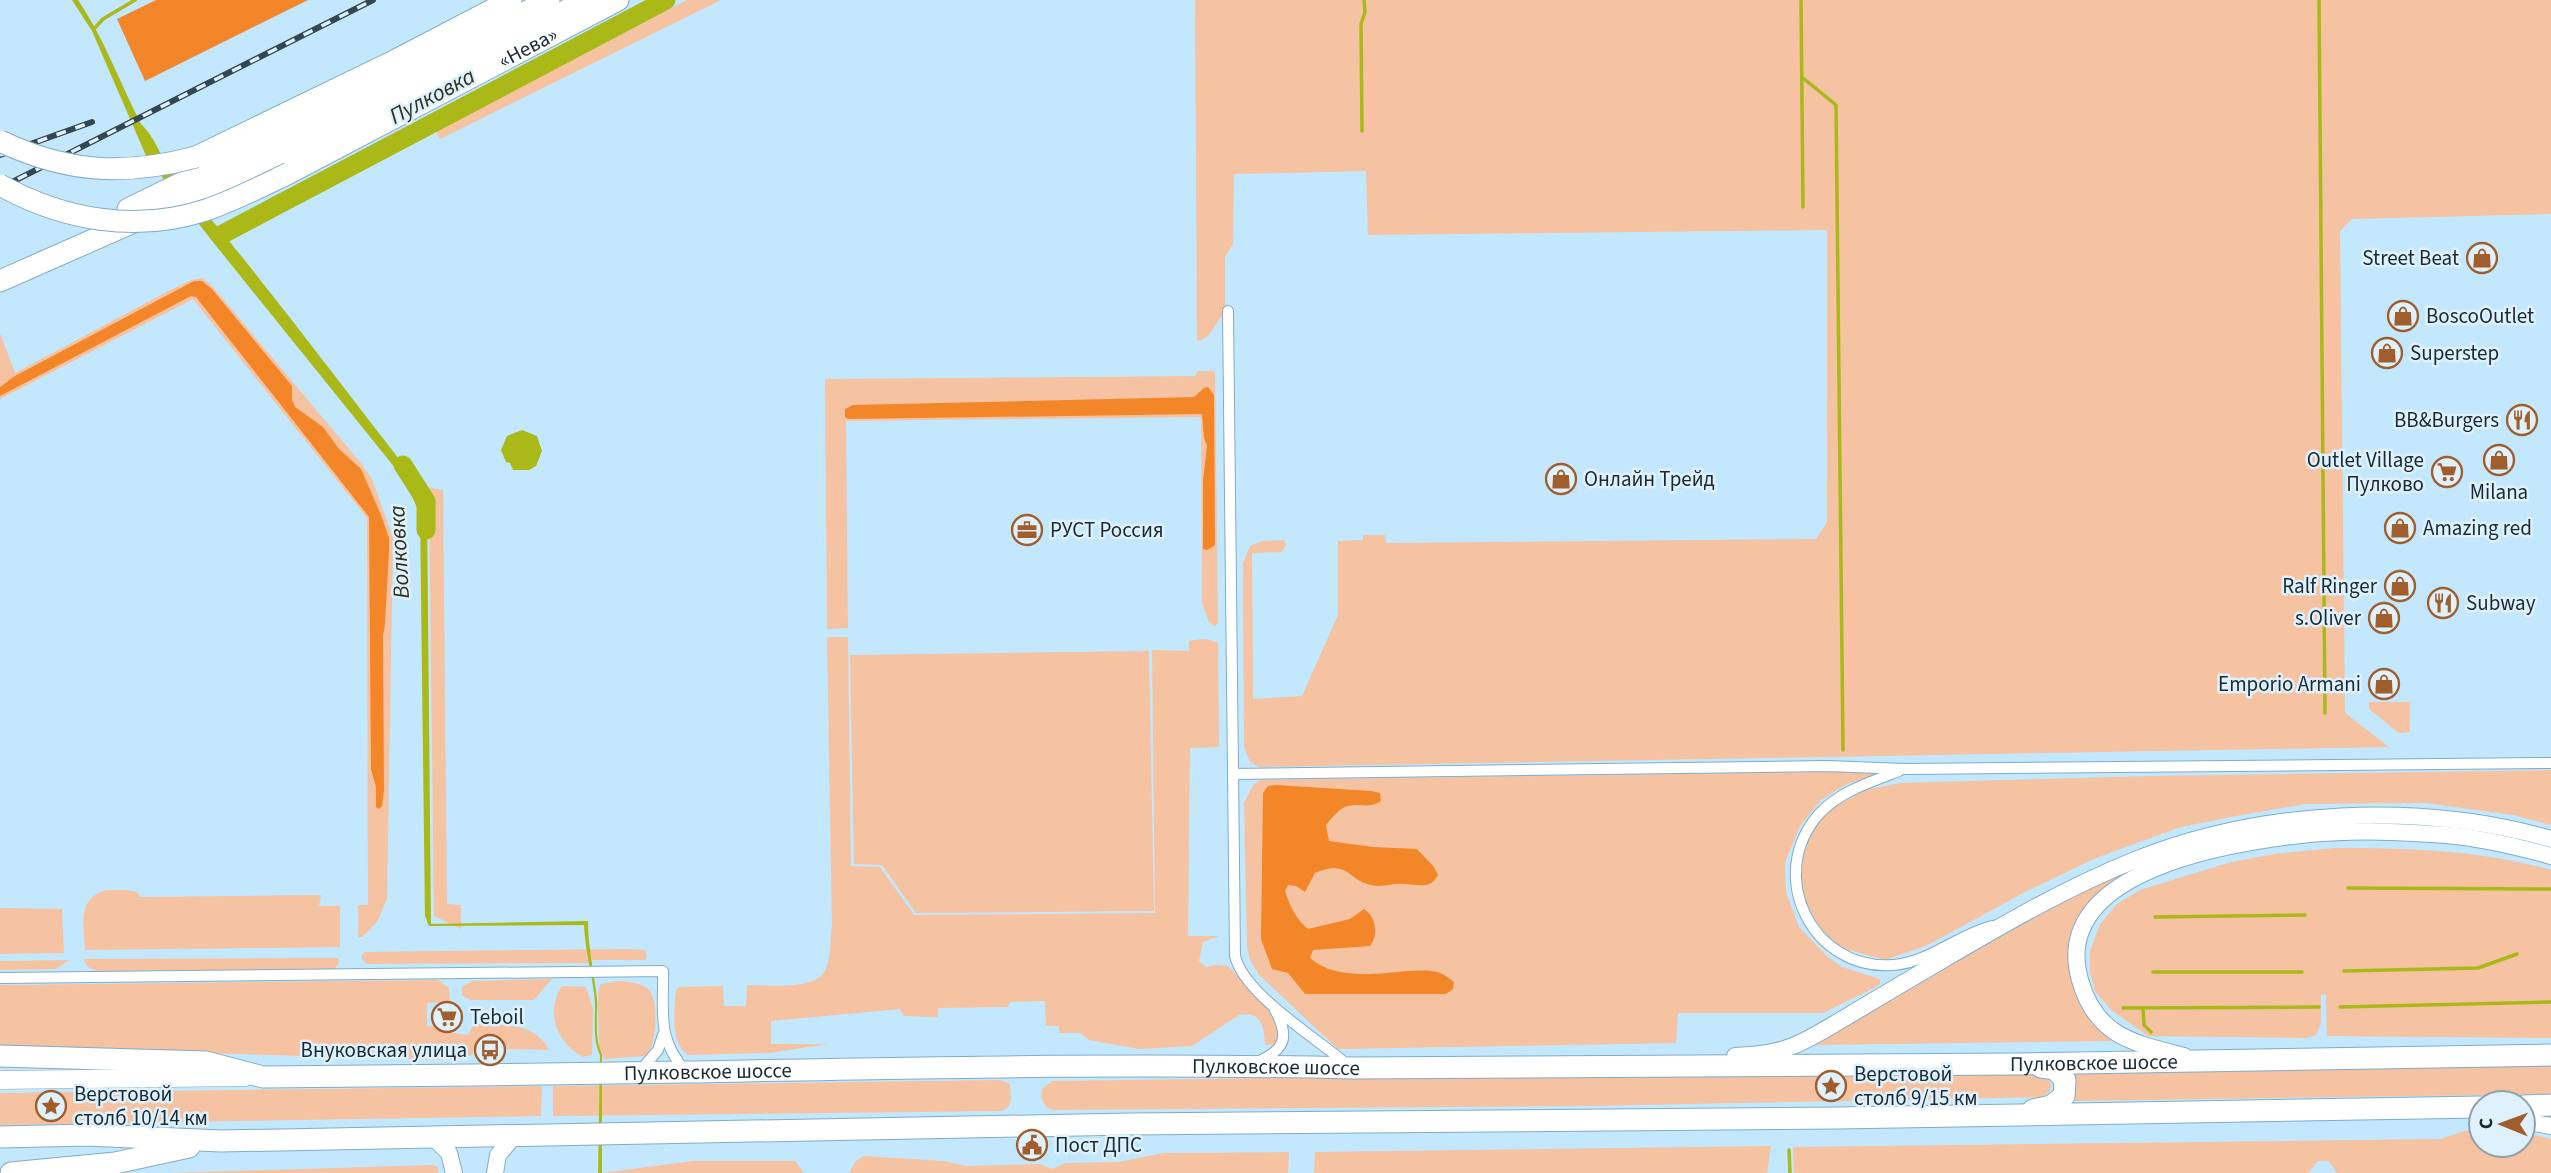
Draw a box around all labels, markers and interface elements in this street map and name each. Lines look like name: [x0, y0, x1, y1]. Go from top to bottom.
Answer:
street label: «Нева»: [493, 19, 563, 75]
water label: Пулковка: [383, 60, 481, 132]
shop icon: Street Beat: [2465, 241, 2499, 275]
place label: Street Beat: [2362, 243, 2459, 273]
shop icon: BoscoOutlet: [2386, 299, 2420, 333]
place label: BoscoOutlet: [2426, 301, 2534, 331]
shop icon: Superstep: [2370, 336, 2404, 370]
place label: Superstep: [2410, 338, 2499, 368]
restaurant icon: BB&Burgers: [2505, 403, 2539, 437]
place label: BB&Burgers: [2394, 405, 2499, 435]
shop icon: Milana: [2482, 443, 2516, 477]
place label: Outlet Village Пулково: [2307, 445, 2424, 499]
supermarket icon: Outlet Village Пулково: [2430, 455, 2464, 489]
shop icon: Онлайн Трейд: [1544, 462, 1578, 496]
place label: Онлайн Трейд: [1584, 464, 1715, 494]
place label: Milana: [2470, 477, 2528, 507]
water label: Волковка: [380, 504, 418, 600]
shop icon: Amazing red: [2383, 511, 2417, 545]
office icon: РУСТ Россия: [1010, 513, 1044, 547]
place label: Amazing red: [2423, 513, 2532, 543]
place label: РУСТ Россия: [1050, 515, 1164, 545]
shop icon: Ralf Ringer: [2383, 569, 2417, 603]
place label: Ralf Ringer: [2282, 571, 2378, 601]
restaurant icon: Subway: [2426, 586, 2460, 620]
place label: Subway: [2466, 588, 2536, 618]
shop icon: s.Oliver: [2367, 601, 2401, 635]
place label: s.Oliver: [2295, 603, 2362, 633]
shop icon: Emporio Armani: [2367, 667, 2401, 701]
place label: Emporio Armani: [2218, 669, 2361, 699]
supermarket icon: Teboil: [430, 1000, 464, 1034]
place label: Teboil: [470, 1002, 524, 1032]
bus stop icon: Внуковская улица: [473, 1033, 507, 1067]
place label: Внуковская улица: [301, 1035, 467, 1065]
street label: Пулковское шоссе: [2010, 1046, 2178, 1079]
street label: Пулковское шоссе: [1192, 1051, 1360, 1083]
street label: Пулковское шоссе: [624, 1055, 792, 1088]
place label: Верстовой столб 9/15 км: [1854, 1059, 1977, 1113]
place icon: Верстовой столб 9/15 км: [1814, 1069, 1848, 1103]
place label: Верстовой столб 10/14 км: [74, 1079, 208, 1133]
place icon: Верстовой столб 10/14 км: [34, 1089, 68, 1123]
north arrow: [2467, 1089, 2537, 1159]
text: С: [2473, 1118, 2500, 1129]
public building icon: Пост ДПС: [1015, 1128, 1049, 1162]
place label: Пост ДПС: [1055, 1130, 1142, 1160]

